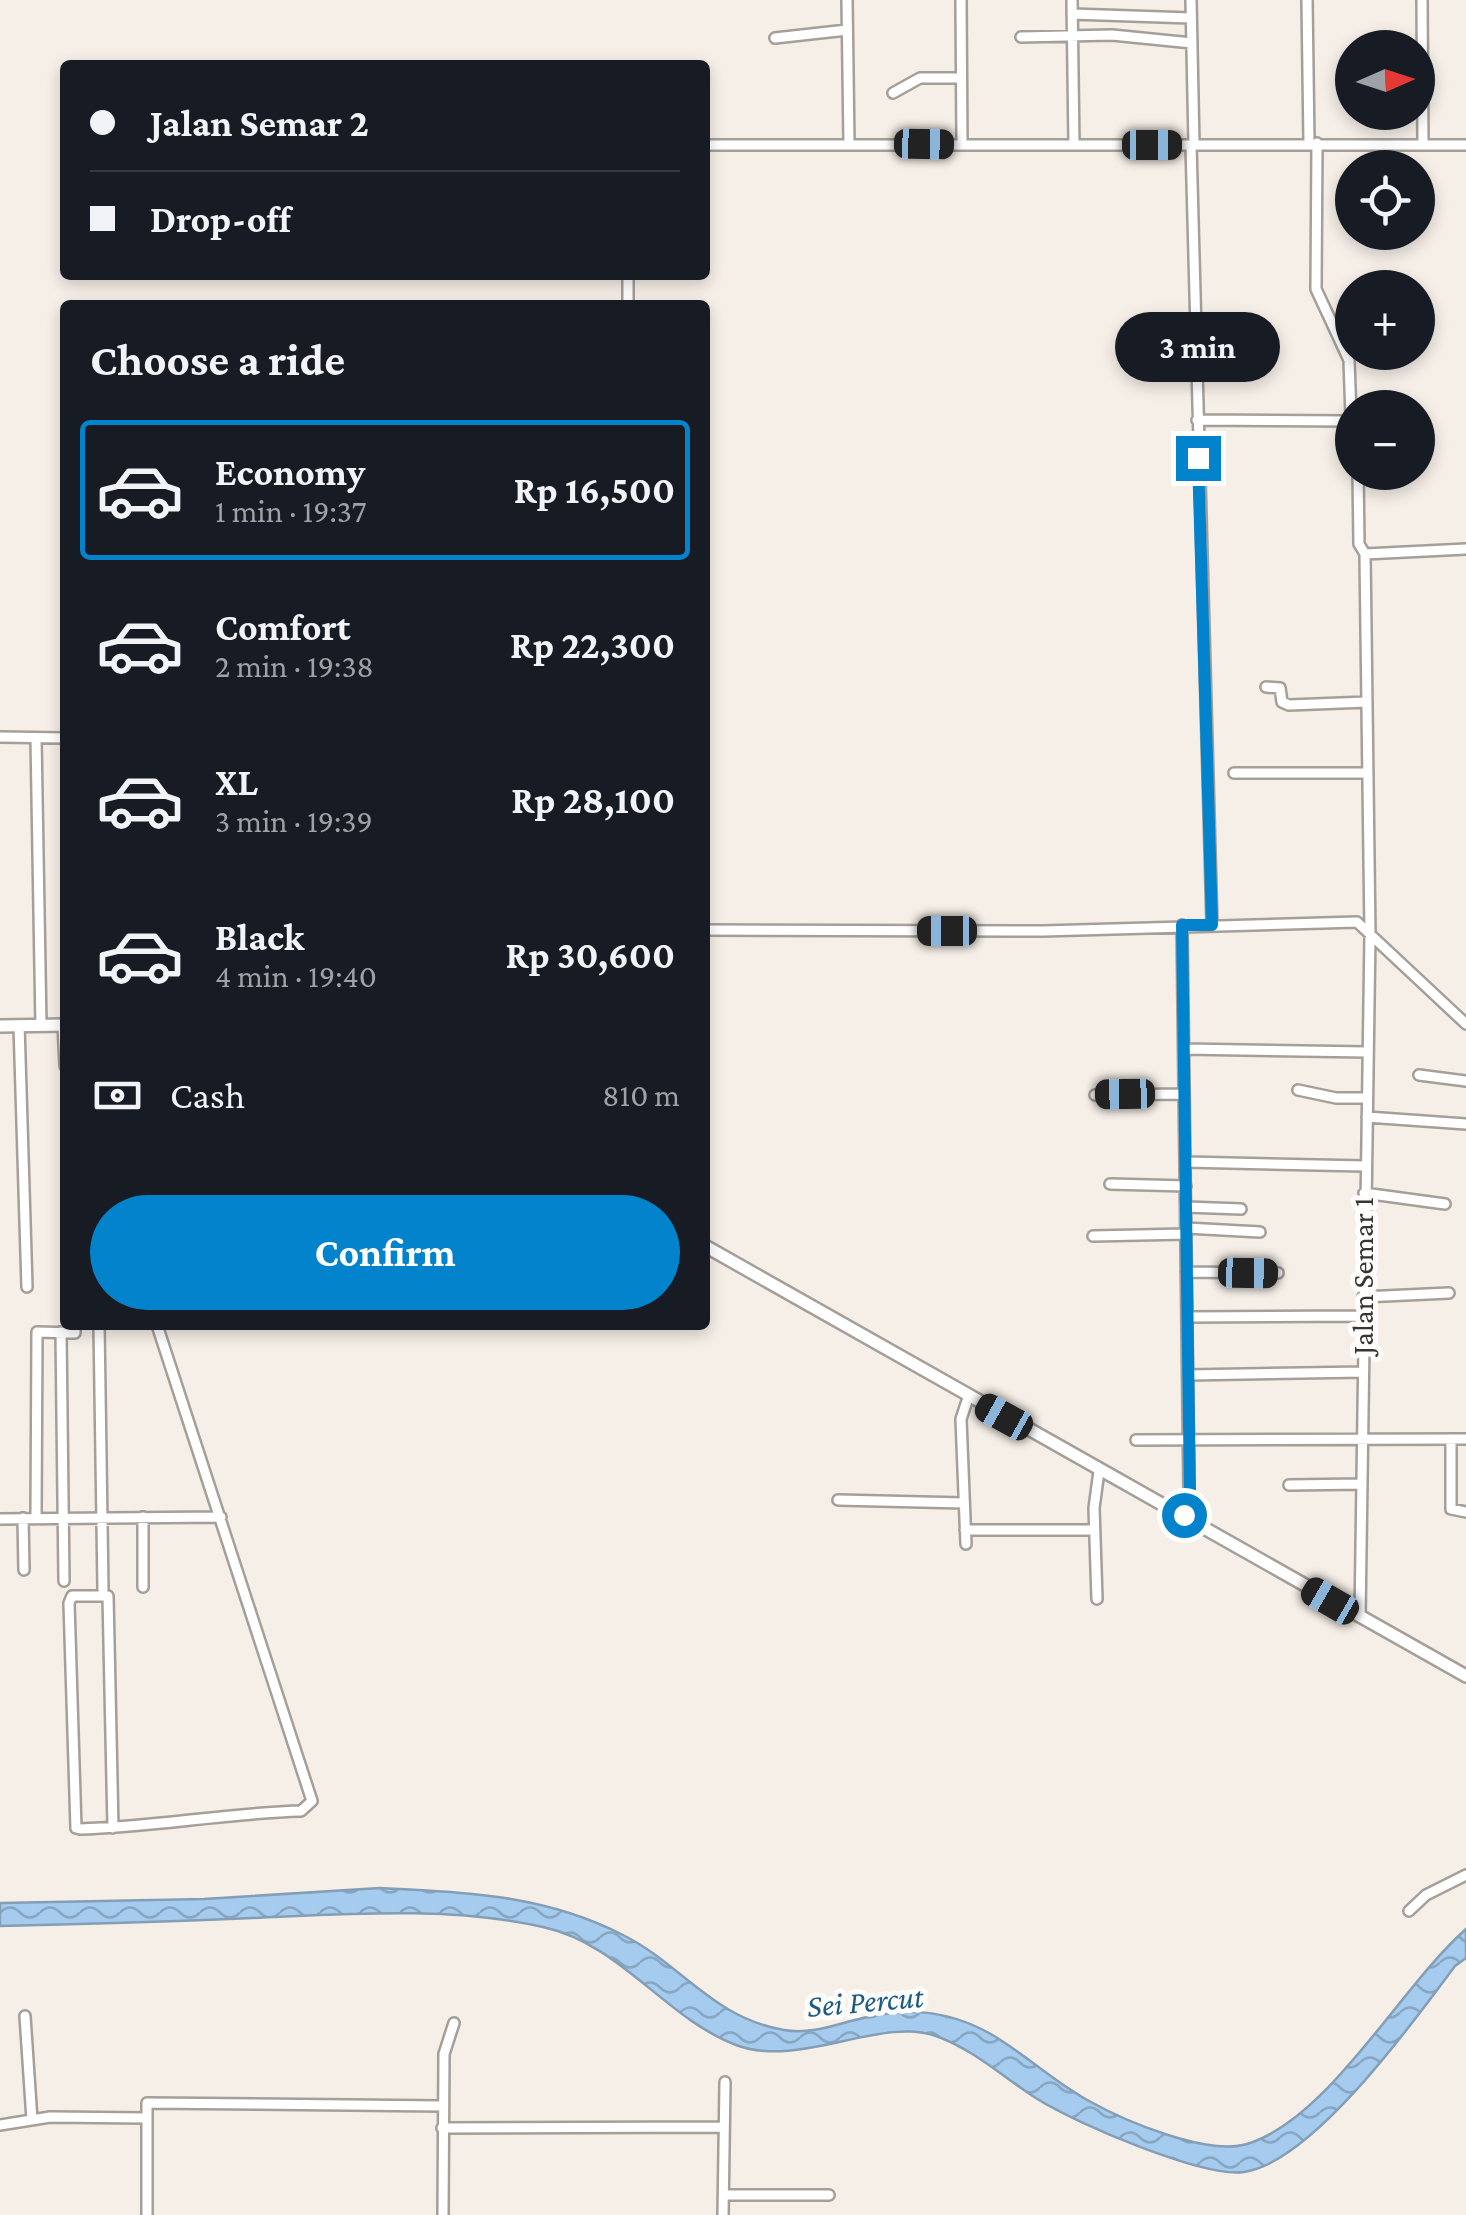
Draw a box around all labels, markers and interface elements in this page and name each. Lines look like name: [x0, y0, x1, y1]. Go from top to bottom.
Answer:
north arrow: [1335, 30, 1435, 130]
map controls: [1335, 30, 1435, 490]
text: Jalan Semar 2: [150, 102, 369, 144]
car: [894, 128, 954, 160]
car: [1122, 130, 1182, 160]
button: locate: [1335, 150, 1435, 250]
text: Drop-off: [150, 198, 291, 240]
button: +: [1335, 270, 1435, 370]
callout: 3 min: [1116, 313, 1280, 383]
text: 3 min: [1159, 329, 1236, 365]
text: Choose a ride: [90, 335, 345, 385]
button: −: [1335, 390, 1435, 490]
route end: [1176, 436, 1221, 481]
icon: car: [95, 445, 185, 535]
text: Economy: [215, 451, 365, 493]
text: Rp 16,500: [514, 469, 675, 511]
text: 1 min · 19:37: [215, 493, 366, 529]
icon: car: [95, 600, 185, 690]
text: Comfort: [215, 606, 351, 648]
text: Rp 22,300: [510, 624, 675, 666]
text: 2 min · 19:38: [215, 648, 374, 684]
icon: car: [95, 755, 185, 845]
text: XL: [215, 761, 258, 803]
text: Rp 28,100: [511, 779, 675, 821]
text: 3 min · 19:39: [215, 803, 373, 839]
icon: car: [95, 910, 185, 1000]
text: Black: [215, 916, 304, 958]
car: [917, 916, 977, 946]
text: Rp 30,600: [506, 934, 675, 976]
text: 4 min · 19:40: [215, 958, 377, 994]
icon: cash: [90, 1068, 145, 1123]
text: Cash: [170, 1074, 245, 1116]
text: 810 m: [602, 1077, 680, 1113]
car: [1095, 1078, 1155, 1110]
button: Confirm: [90, 1195, 680, 1310]
street label: Jalan Semar 1: [1346, 1197, 1379, 1358]
car: [1218, 1257, 1278, 1289]
car: [970, 1389, 1038, 1445]
route start: [1162, 1493, 1207, 1538]
car: [1297, 1573, 1363, 1629]
water label: Sei Percut: [805, 1978, 925, 2024]

